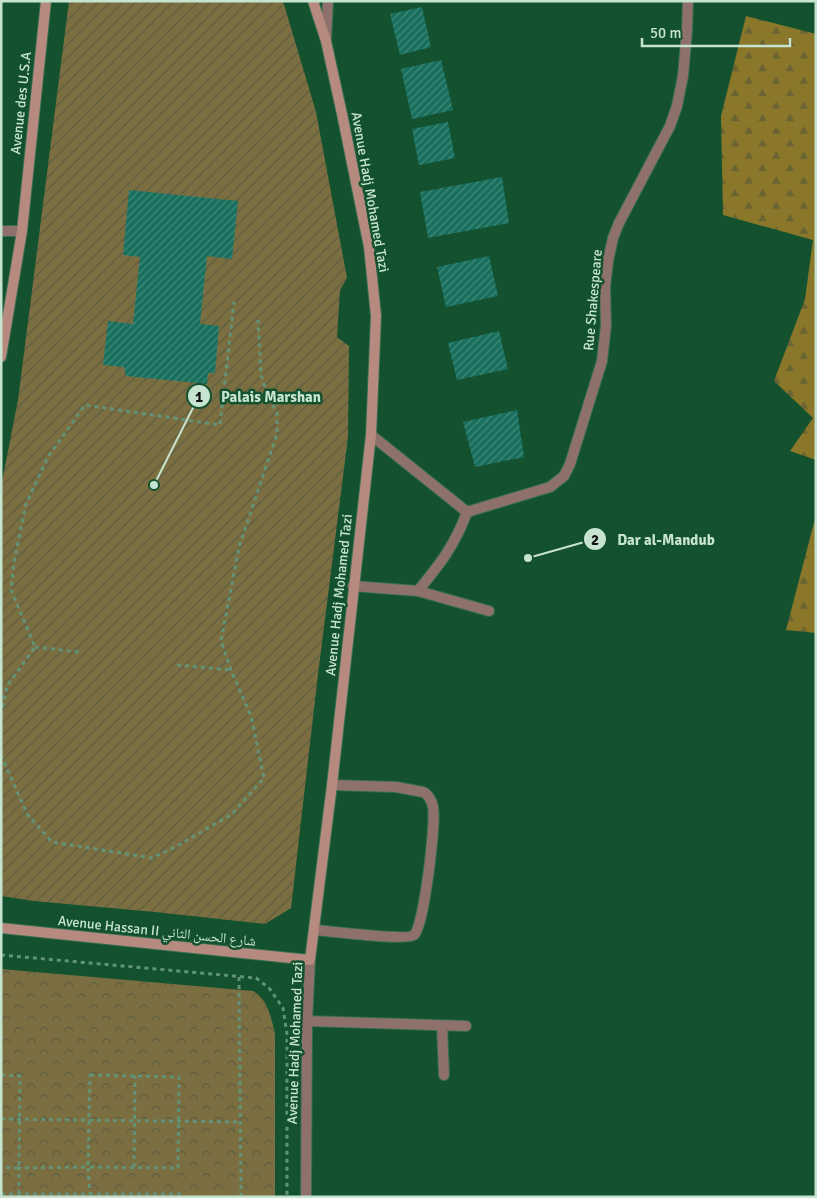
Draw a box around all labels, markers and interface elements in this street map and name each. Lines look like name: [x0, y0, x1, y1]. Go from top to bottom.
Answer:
scale bar: [642, 15, 790, 47]
text: 50 m: [650, 24, 681, 42]
street label: Avenue des U.S.A: [7, 50, 35, 155]
street label: Avenue Hadj Mohamed Tazi: [348, 110, 392, 274]
street label: Rue Shakespeare: [580, 249, 606, 351]
callout: Palais Marshan: [186, 381, 331, 411]
text: 1: [195, 388, 203, 406]
text: Palais Marshan: [221, 388, 321, 406]
street label: Avenue Hadj Mohamed Tazi: [322, 513, 356, 677]
callout: Dar al-Mandub: [582, 524, 725, 554]
text: 2: [591, 531, 599, 549]
text: Dar al-Mandub: [617, 531, 715, 549]
street label: Avenue Hassan II شارع الحسن الثاني: [57, 912, 257, 952]
street label: Avenue Hadj Mohamed Tazi: [284, 961, 306, 1125]

